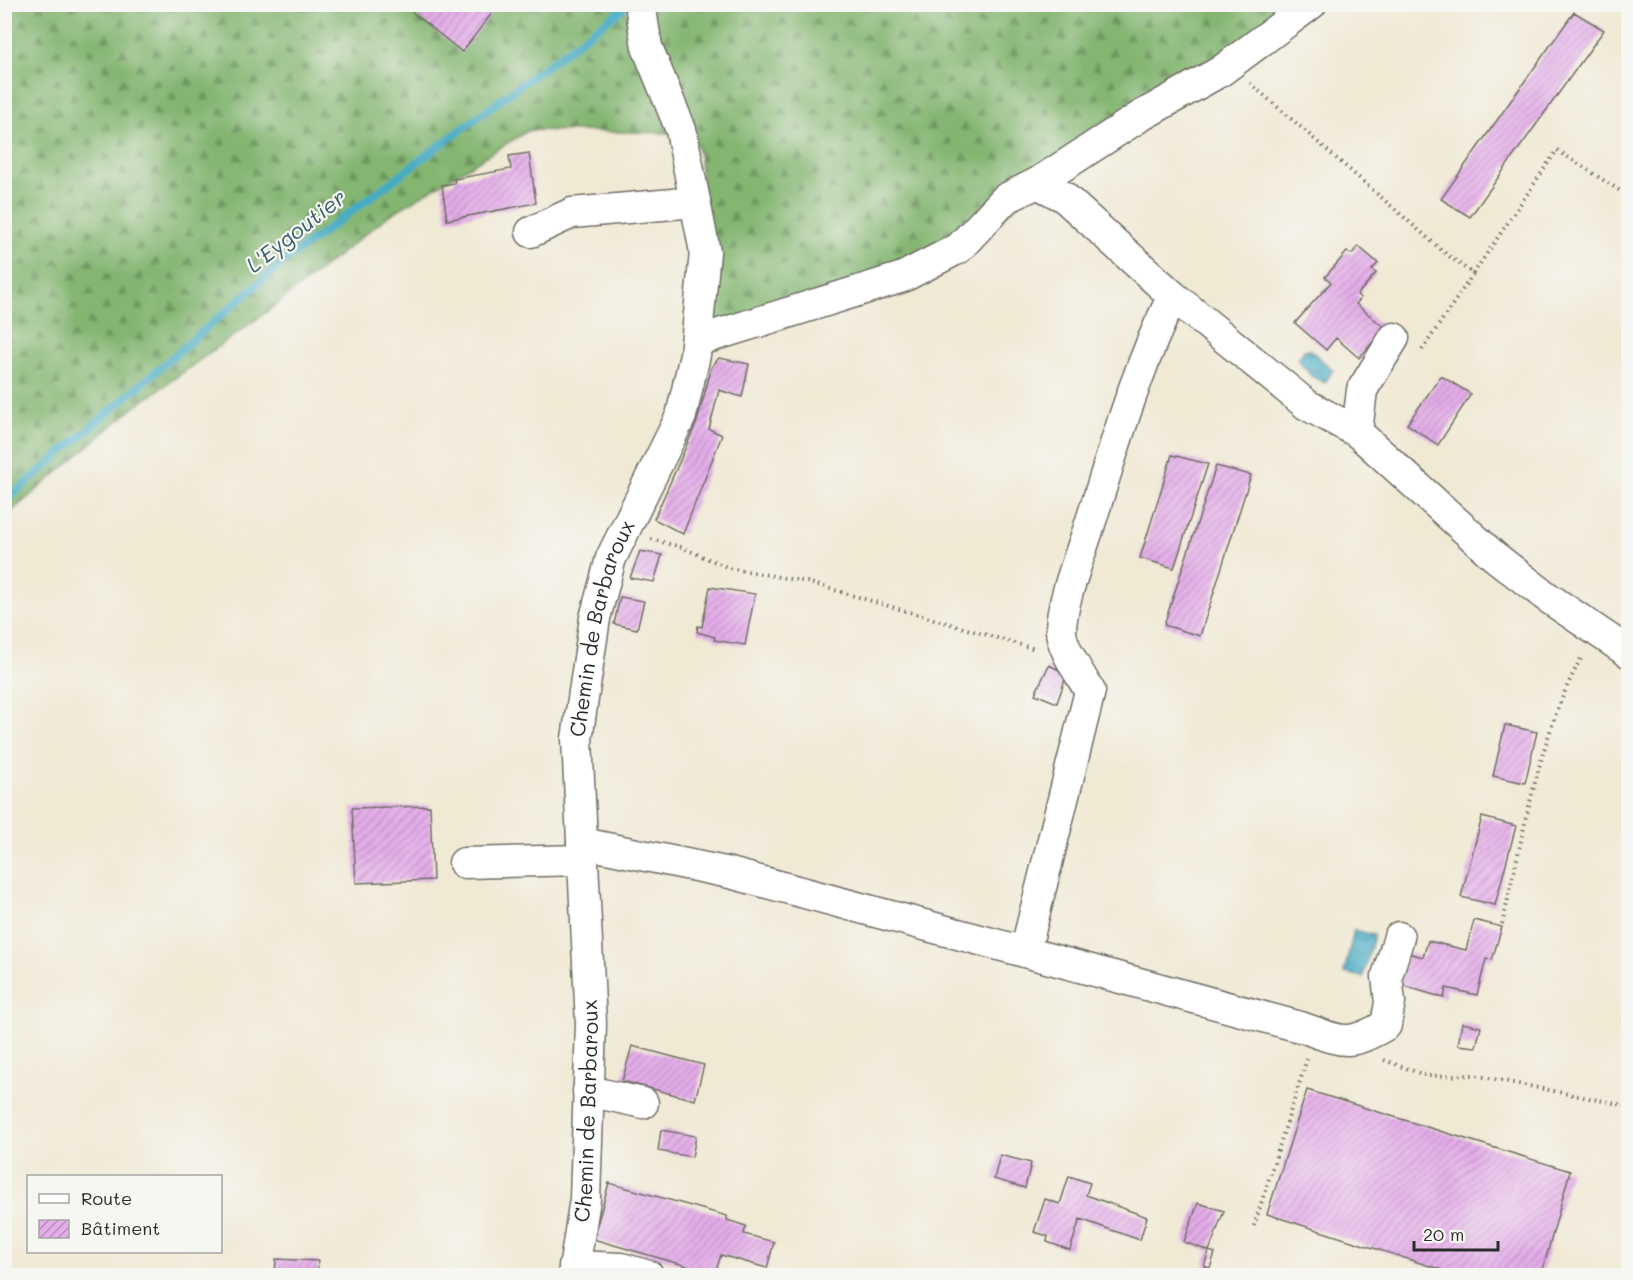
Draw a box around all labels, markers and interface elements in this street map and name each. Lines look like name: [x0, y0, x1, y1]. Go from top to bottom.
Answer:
water label: L'Eygoutier: [240, 182, 352, 279]
street label: Chemin de Barbaroux: [562, 515, 640, 739]
street label: Chemin de Barbaroux: [567, 999, 603, 1224]
legend: [27, 1175, 222, 1253]
text: Route: [81, 1186, 132, 1210]
scale bar: [1414, 1214, 1498, 1252]
text: Bâtiment: [81, 1216, 160, 1240]
text: 20 m: [1423, 1222, 1464, 1246]

